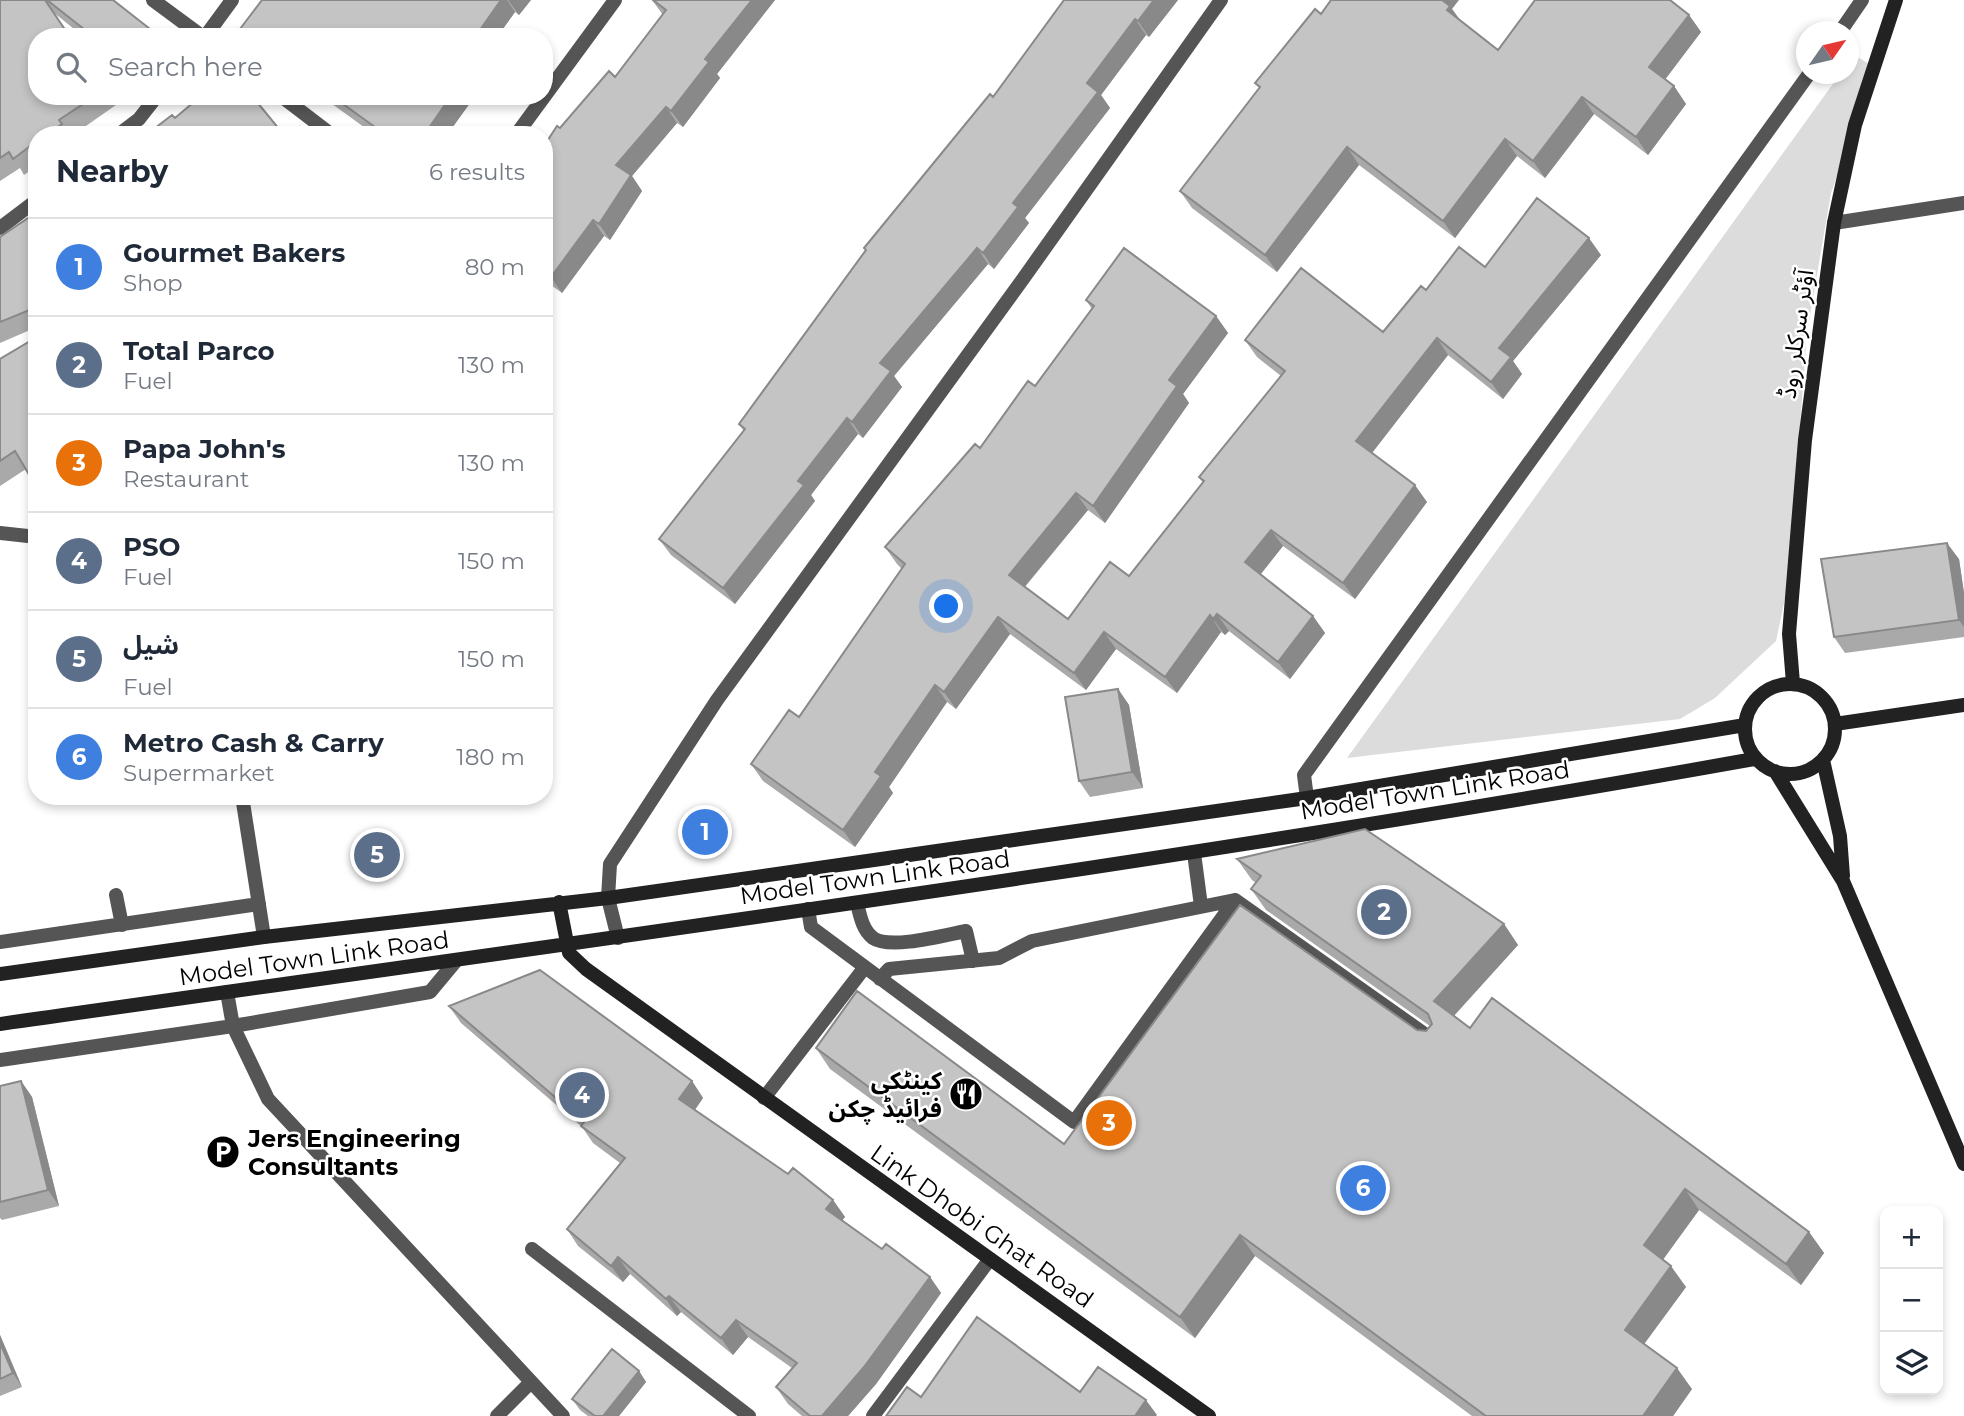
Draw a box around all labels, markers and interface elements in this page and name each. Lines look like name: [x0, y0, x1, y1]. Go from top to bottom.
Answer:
north arrow: [1796, 21, 1859, 84]
search box: [28, 28, 553, 105]
icon: search: [52, 48, 90, 86]
text: Search here: [108, 51, 263, 83]
text: Nearby: [56, 153, 168, 190]
text: 6 results: [429, 158, 525, 186]
text: Gourmet Bakers: [123, 237, 345, 269]
text: 1: [74, 253, 84, 281]
text: 80 m: [465, 253, 525, 281]
street label: آؤٹر سرکلر روڈ: [1773, 266, 1820, 401]
text: Shop: [123, 269, 183, 297]
text: Total Parco: [123, 335, 275, 367]
text: 2: [72, 351, 86, 379]
text: 130 m: [458, 351, 525, 379]
text: Fuel: [123, 367, 173, 395]
text: Papa John's: [123, 433, 286, 465]
text: 3: [72, 449, 86, 477]
text: 130 m: [458, 449, 525, 477]
text: Restaurant: [123, 465, 249, 493]
text: PSO: [123, 531, 181, 563]
text: 4: [71, 547, 87, 575]
text: 150 m: [458, 547, 525, 575]
text: Fuel: [123, 563, 173, 591]
your location: [929, 589, 963, 623]
text: شیل: [123, 629, 179, 661]
text: 5: [72, 645, 86, 673]
text: 150 m: [458, 645, 525, 673]
text: Fuel: [123, 673, 173, 701]
text: Metro Cash & Carry: [123, 727, 384, 759]
text: 6: [72, 743, 86, 771]
text: 180 m: [456, 743, 525, 771]
street label: Model Town Link Road: [1298, 754, 1572, 826]
text: Supermarket: [123, 759, 275, 787]
pin: 1: [682, 806, 728, 858]
pin: 5: [354, 829, 400, 881]
street label: Model Town Link Road: [738, 844, 1012, 910]
pin: 2: [1361, 886, 1407, 938]
street label: Model Town Link Road: [177, 925, 451, 991]
place label: کینٹکی فرائیڈ چکن: [829, 1066, 943, 1124]
pin: 4: [559, 1069, 605, 1121]
restaurant icon: کینٹکی فرائیڈ چکن: [947, 1075, 985, 1113]
pin: 3: [1086, 1097, 1132, 1149]
place label: Jers Engineering Consultants: [247, 1124, 461, 1181]
parking icon: Jers Engineering Consultants: [204, 1133, 242, 1171]
street label: Link Dhobi Ghat Road: [865, 1138, 1099, 1314]
pin: 6: [1340, 1162, 1386, 1214]
map controls: [1880, 1206, 1943, 1395]
button: +: [1880, 1206, 1943, 1269]
button: −: [1880, 1269, 1943, 1332]
button: layers: [1880, 1332, 1943, 1395]

